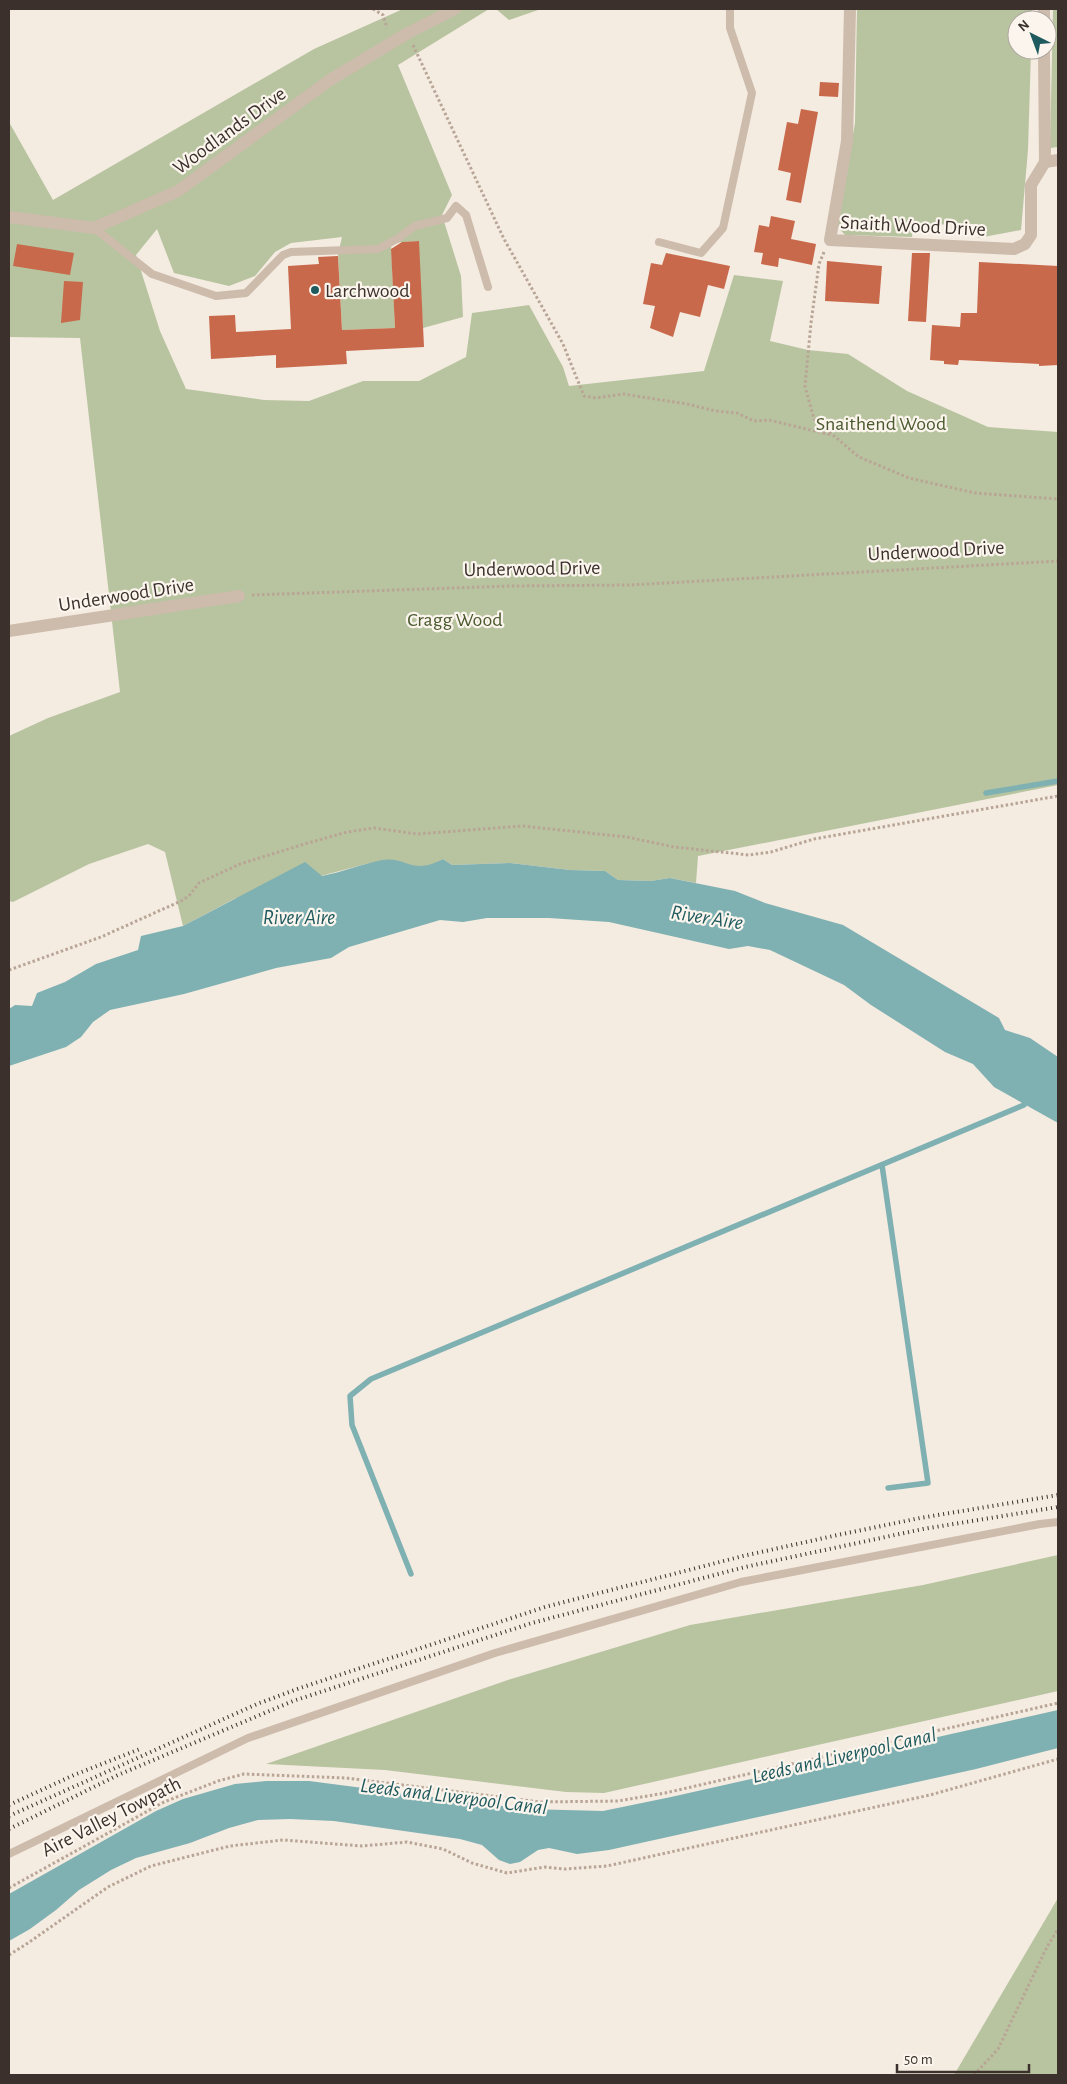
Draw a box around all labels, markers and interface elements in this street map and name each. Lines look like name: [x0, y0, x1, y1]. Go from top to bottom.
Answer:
north arrow: [1007, 10, 1057, 60]
text: N: [1016, 18, 1032, 35]
street label: Woodlands Drive: [170, 83, 290, 178]
street label: Snaith Wood Drive: [840, 212, 986, 240]
place label: Larchwood: [325, 281, 410, 301]
marker: Larchwood: [309, 284, 321, 296]
park label: Snaithend Wood: [816, 414, 946, 434]
street label: Underwood Drive: [867, 537, 1005, 565]
street label: Underwood Drive: [463, 558, 601, 580]
street label: Underwood Drive: [57, 574, 195, 616]
park label: Cragg Wood: [407, 610, 503, 630]
water label: River Aire: [669, 901, 744, 934]
water label: River Aire: [263, 907, 335, 928]
water label: Leeds and Liverpool Canal: [750, 1724, 939, 1788]
street label: Aire Valley Towpath: [39, 1773, 184, 1861]
water label: Leeds and Liverpool Canal: [359, 1775, 549, 1819]
scale bar: [897, 2042, 1030, 2074]
text: 50 m: [904, 2052, 933, 2067]

